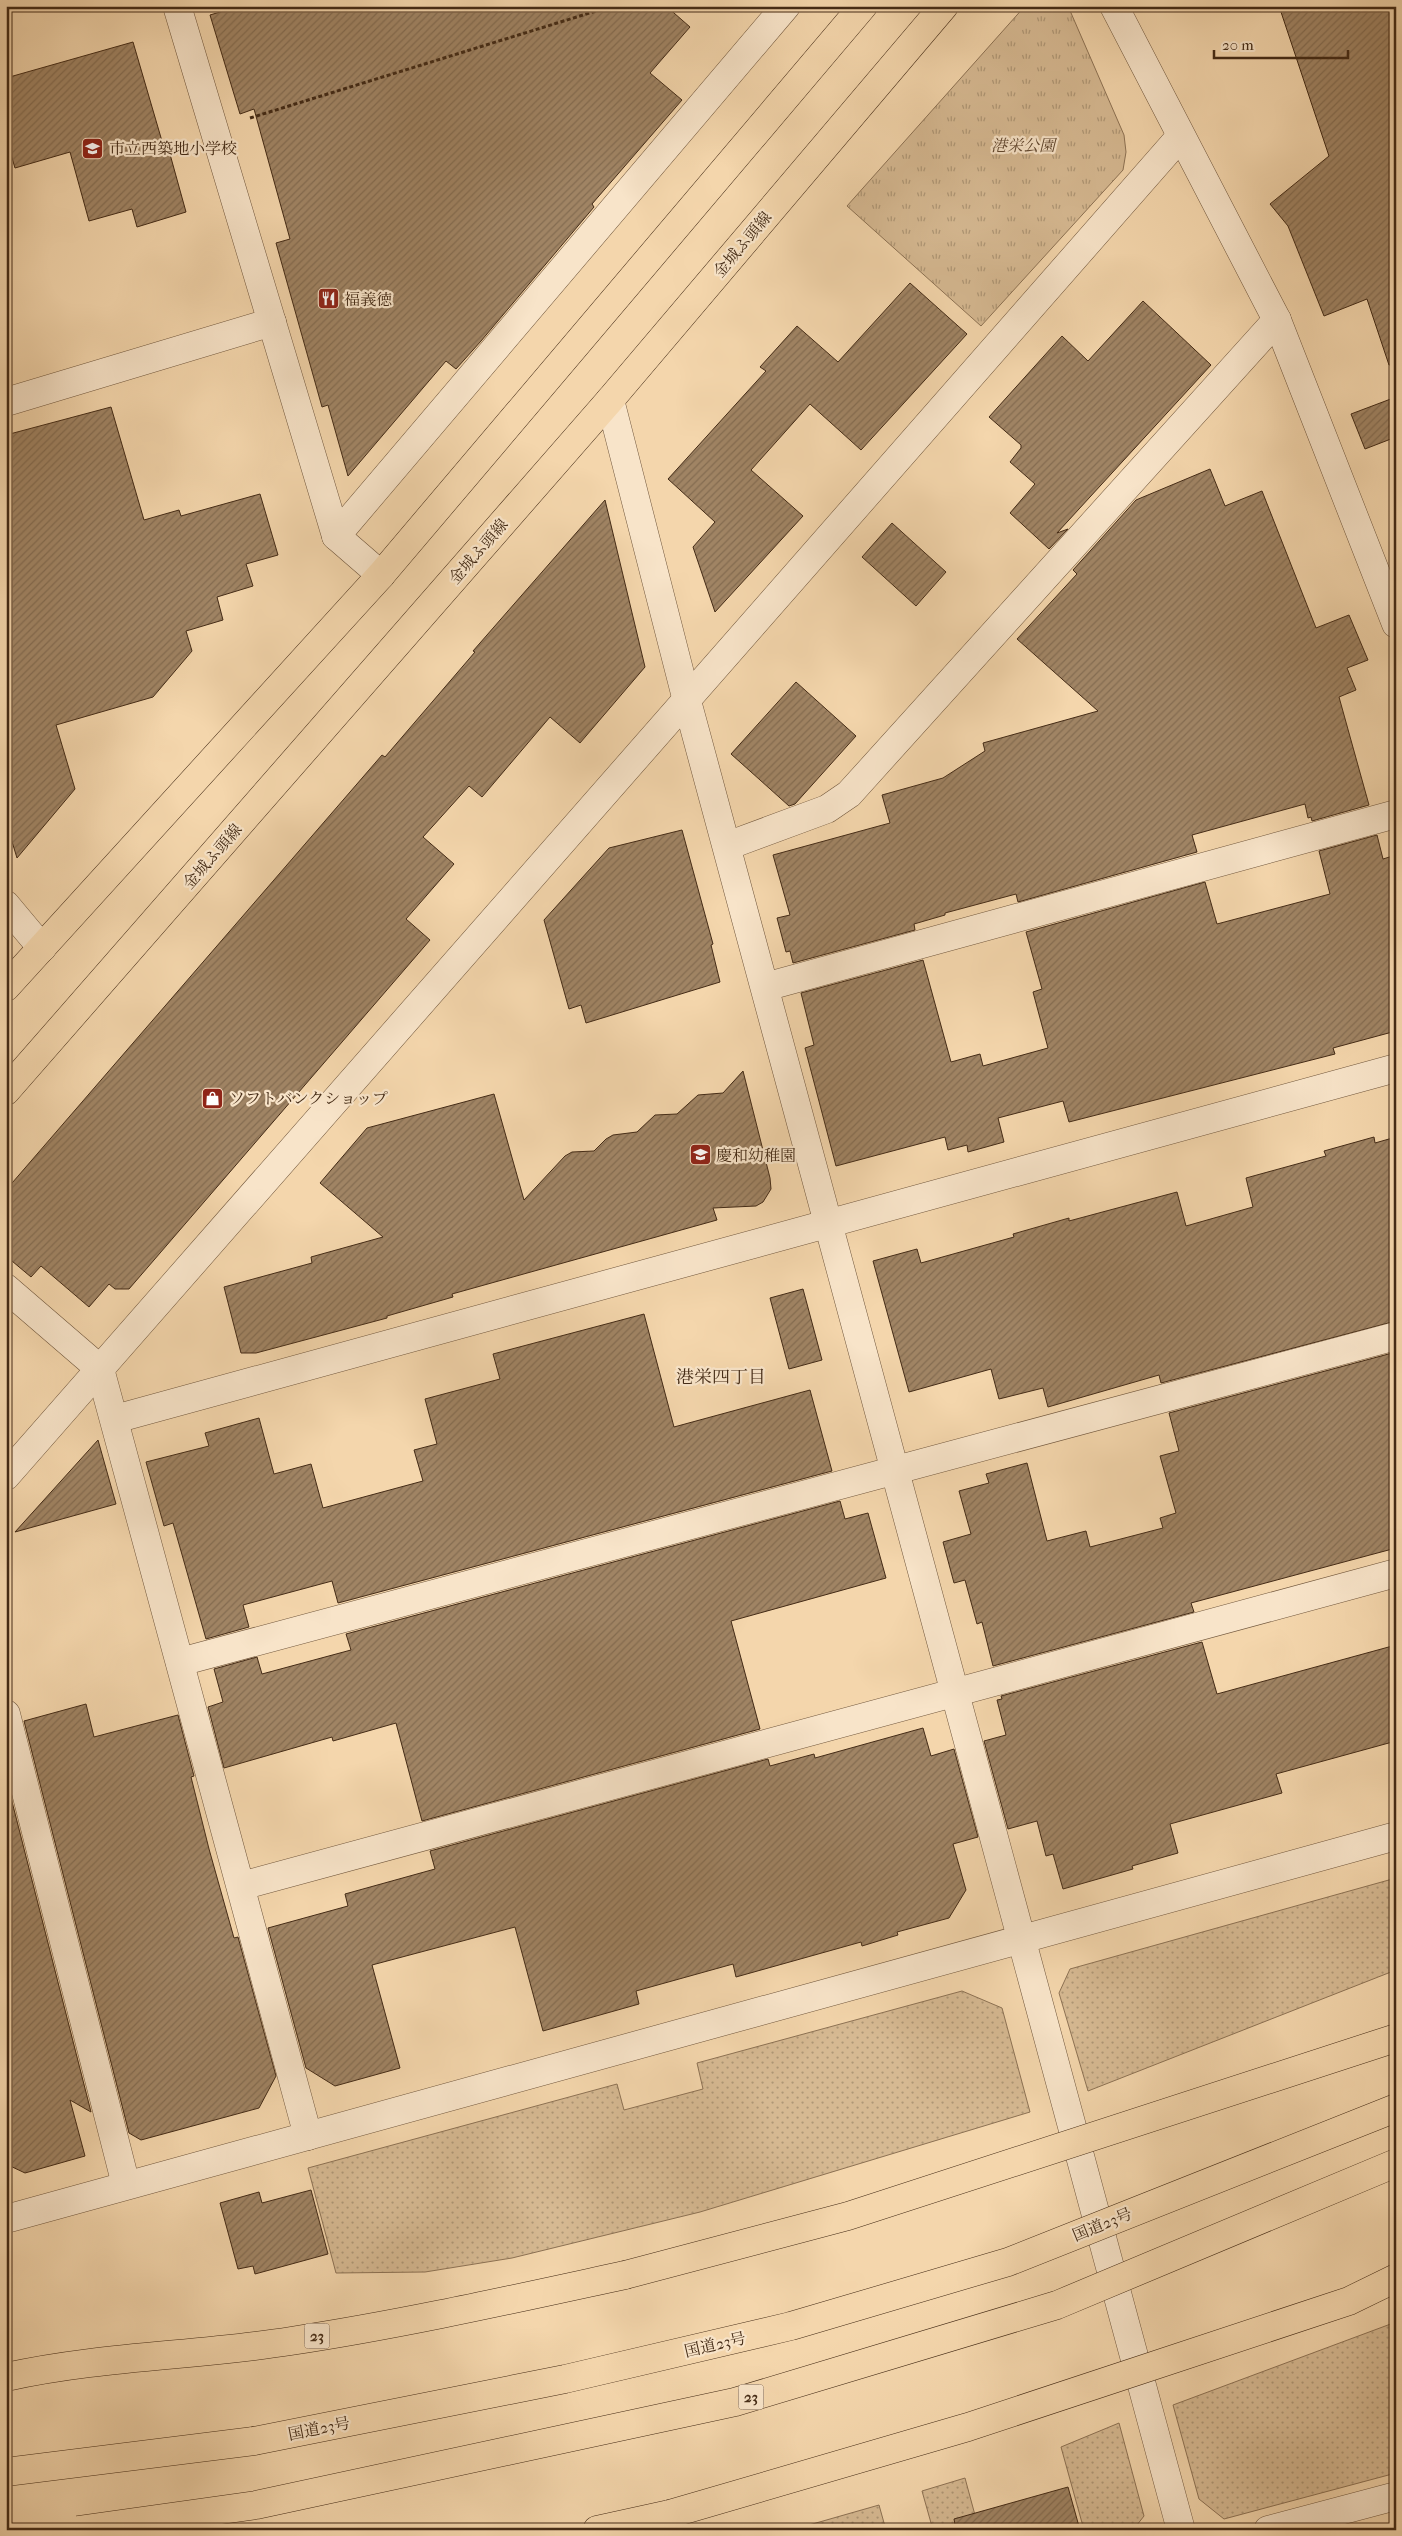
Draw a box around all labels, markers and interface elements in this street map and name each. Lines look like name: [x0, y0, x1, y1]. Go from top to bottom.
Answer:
scale bar: [1214, 28, 1348, 60]
text: 20 m: [1222, 36, 1254, 54]
school or university icon: 市立西築地小学校: [81, 136, 105, 160]
park label: 港栄公園: [991, 136, 1058, 155]
place label: 市立西築地小学校: [109, 139, 237, 158]
street label: 金城ふ頭線: [709, 208, 775, 281]
restaurant icon: 福義徳: [316, 287, 340, 311]
place label: 福義徳: [344, 290, 392, 309]
street label: 金城ふ頭線: [445, 515, 512, 588]
street label: 金城ふ頭線: [179, 820, 246, 893]
shop icon: ソフトバンクショップ: [201, 1086, 225, 1110]
place label: ソフトバンクショップ: [229, 1089, 388, 1108]
school or university icon: 慶和幼稚園: [688, 1143, 712, 1167]
place label: 慶和幼稚園: [716, 1146, 796, 1165]
district label: 港栄四丁目: [676, 1367, 766, 1388]
street label: 国道23号: [1070, 2204, 1135, 2245]
road number: 23: [304, 2324, 330, 2348]
street label: 国道23号: [682, 2328, 748, 2361]
road number: 23: [738, 2384, 764, 2410]
street label: 国道23号: [286, 2413, 352, 2444]

